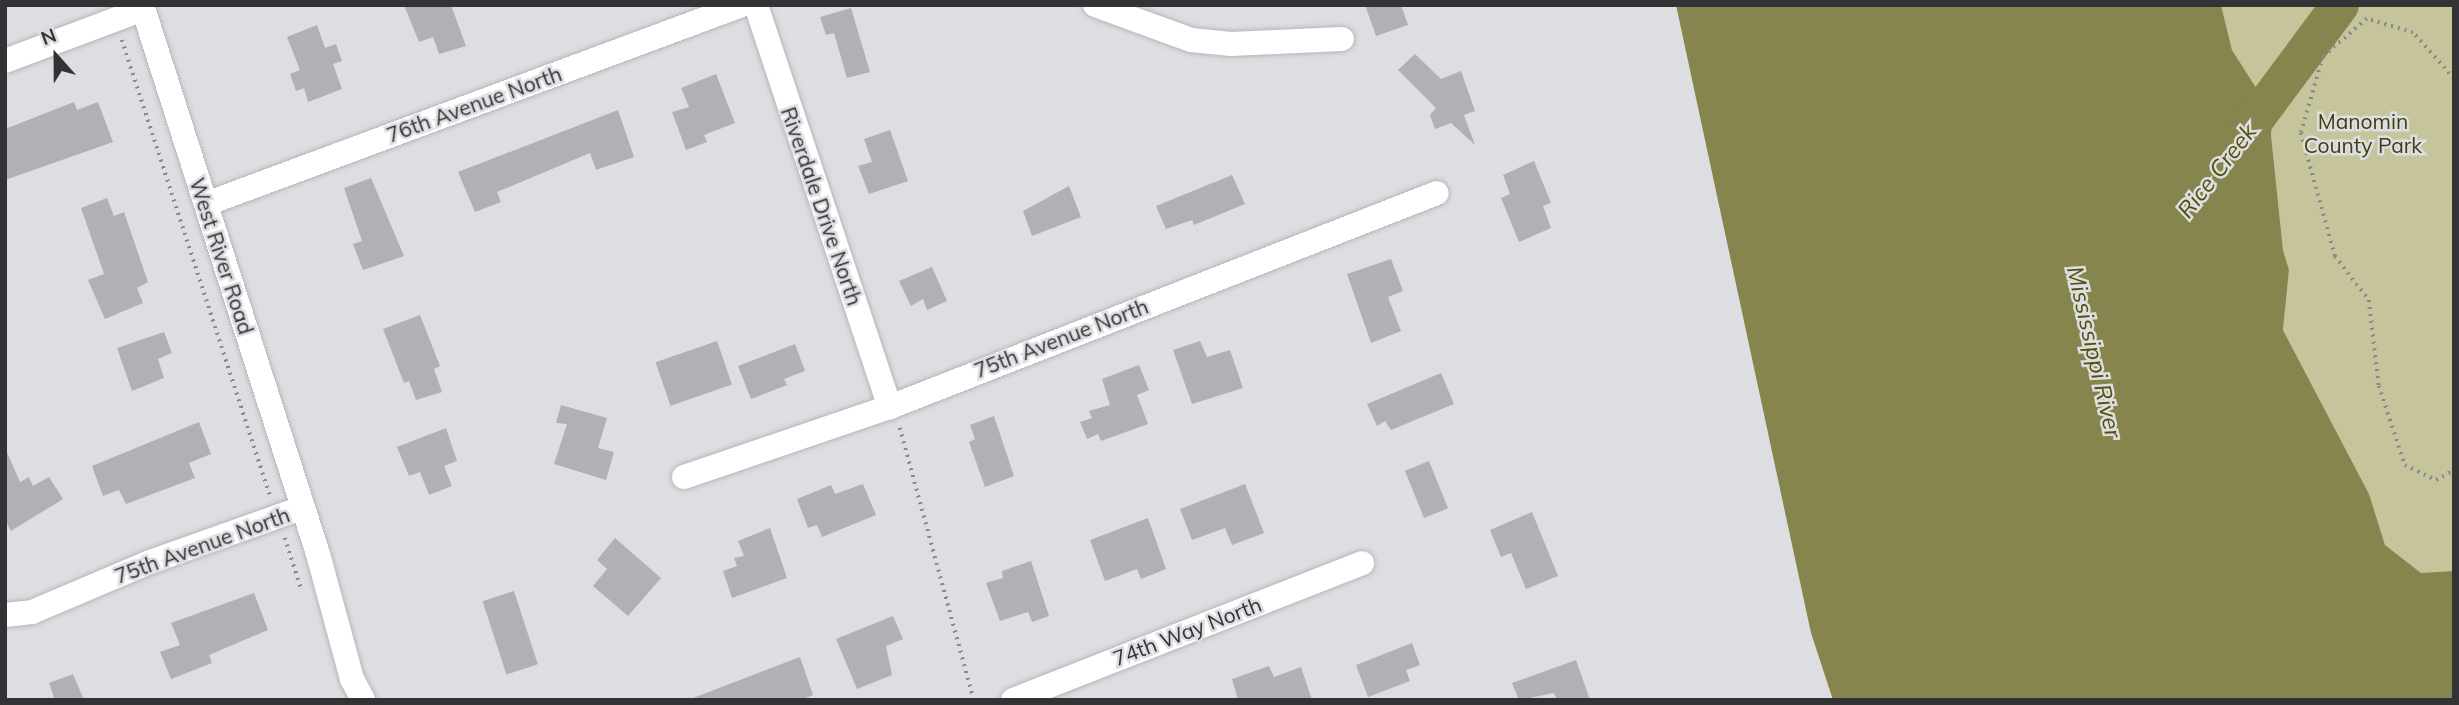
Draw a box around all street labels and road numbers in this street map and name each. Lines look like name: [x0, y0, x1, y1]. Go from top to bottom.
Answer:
street label: 76th Avenue North: [383, 61, 565, 147]
street label: Riverdale Drive North: [776, 103, 868, 309]
street label: West River Road: [185, 174, 259, 338]
street label: 75th Avenue North: [970, 293, 1152, 383]
street label: 75th Avenue North: [111, 502, 293, 588]
street label: 74th Way North: [1109, 591, 1265, 671]

